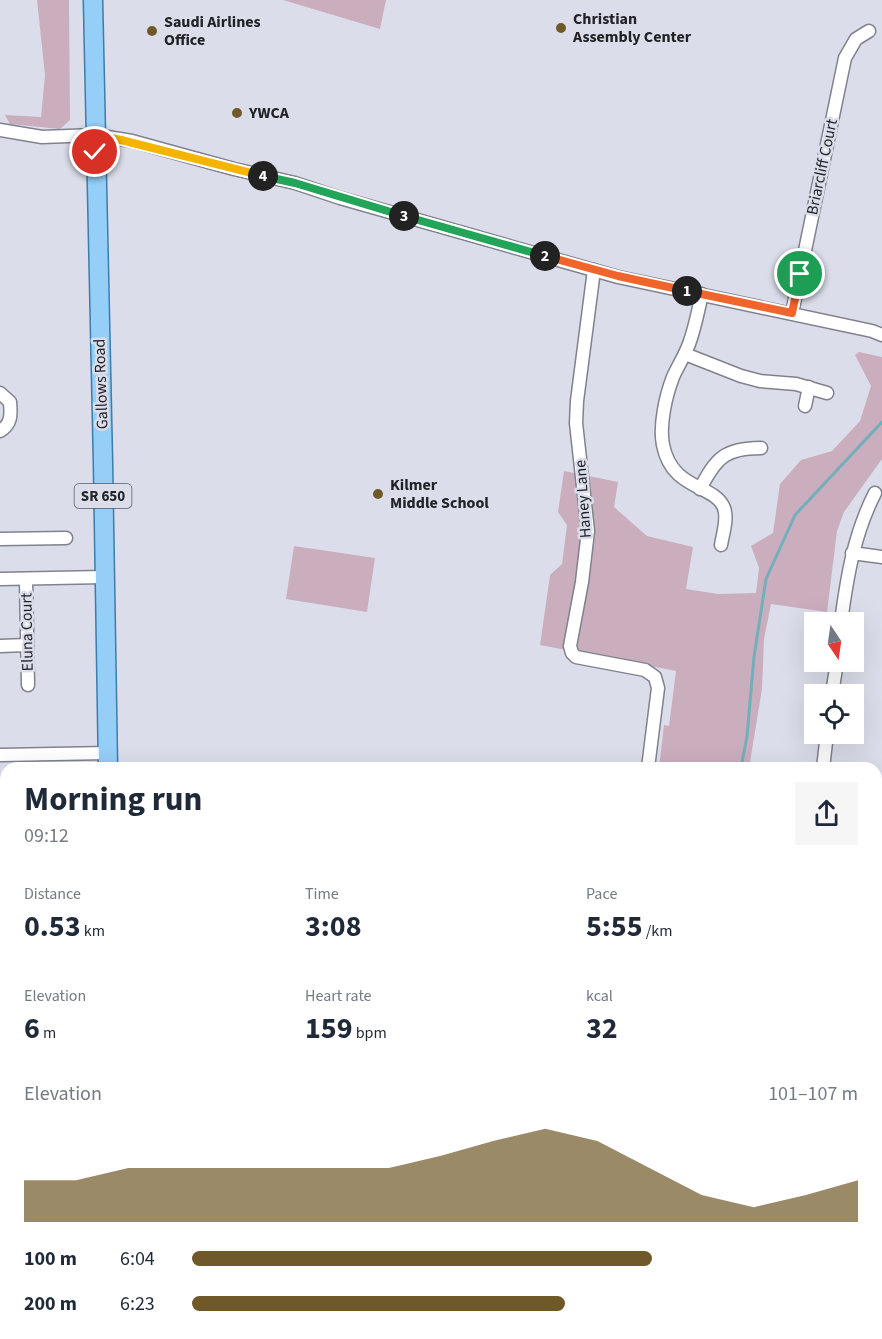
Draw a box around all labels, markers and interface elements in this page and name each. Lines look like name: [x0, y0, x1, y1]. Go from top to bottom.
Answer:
place label: Christian Assembly Center: [572, 8, 692, 48]
place label: Saudi Airlines Office: [164, 11, 261, 51]
marker: Christian Assembly Center: [554, 21, 568, 35]
marker: Saudi Airlines Office: [145, 24, 159, 38]
place label: YWCA: [248, 102, 290, 124]
marker: YWCA: [230, 106, 244, 120]
street label: Briarcliff Court: [801, 116, 843, 217]
pin: [69, 126, 120, 177]
icon: check: [78, 135, 111, 168]
pin: 4: [248, 161, 278, 191]
text: 4: [259, 165, 267, 187]
pin: 3: [389, 201, 419, 231]
text: 3: [400, 205, 408, 227]
pin: 2: [530, 241, 560, 271]
text: 2: [541, 245, 549, 267]
pin: [774, 248, 825, 299]
icon: arrive: [783, 257, 816, 290]
pin: 1: [672, 276, 702, 306]
text: 1: [683, 280, 691, 302]
street label: Gallows Road: [88, 338, 114, 430]
street label: Haney Lane: [569, 459, 597, 539]
place label: Kilmer Middle School: [390, 474, 489, 514]
road number: SR 650: [74, 484, 132, 508]
marker: Kilmer Middle School: [371, 487, 385, 501]
street label: Eluna Court: [15, 592, 39, 672]
north arrow: [804, 612, 864, 672]
map controls: [804, 612, 864, 744]
button: locate: [804, 684, 864, 744]
text: Morning run: [24, 776, 202, 823]
button: share: [795, 782, 858, 845]
text: 09:12: [24, 822, 69, 850]
text: Distance: [24, 883, 81, 905]
text: Time: [305, 883, 339, 905]
text: Pace: [586, 883, 617, 905]
text: 0.53: [24, 905, 81, 948]
text: 3:08: [305, 905, 362, 948]
text: 5:55: [586, 905, 643, 948]
text: km: [81, 920, 105, 942]
text: /km: [643, 920, 673, 942]
text: Elevation: [24, 985, 86, 1007]
text: Heart rate: [305, 985, 372, 1007]
text: kcal: [586, 985, 613, 1007]
text: 6: [24, 1007, 40, 1050]
text: 159: [305, 1007, 353, 1050]
text: 32: [586, 1007, 618, 1050]
text: m: [40, 1022, 56, 1044]
text: bpm: [353, 1022, 387, 1044]
text: Elevation: [24, 1080, 102, 1108]
text: 101–107 m: [768, 1080, 858, 1108]
text: 100 m: [24, 1245, 77, 1273]
text: 6:04: [120, 1245, 155, 1273]
text: 200 m: [24, 1290, 77, 1318]
text: 6:23: [120, 1290, 155, 1318]

